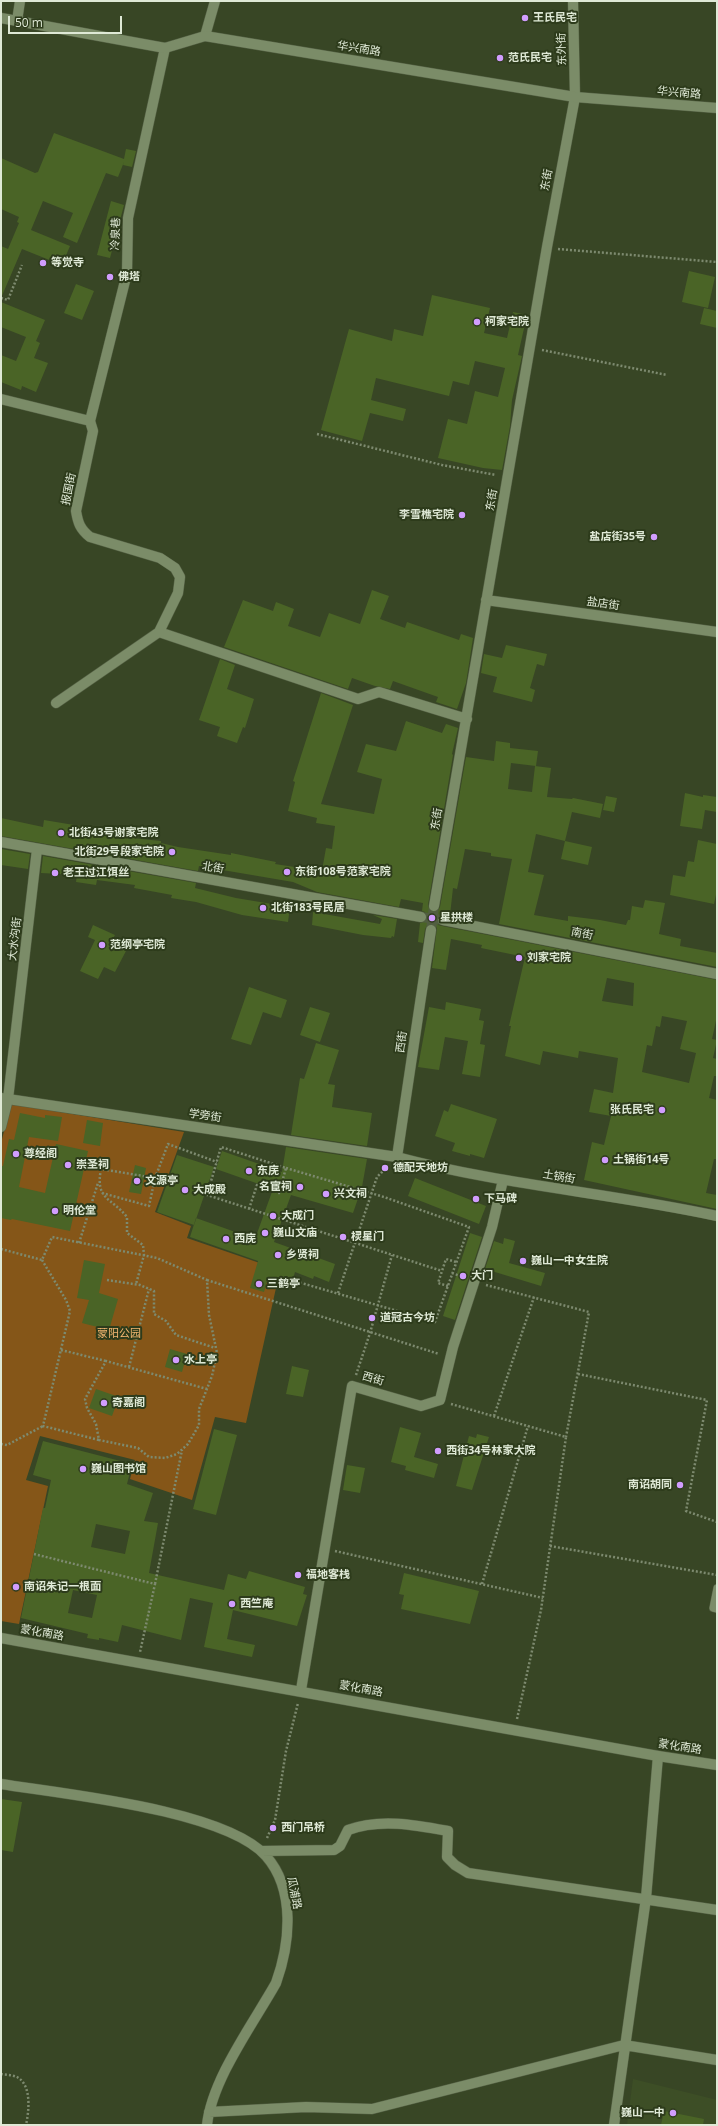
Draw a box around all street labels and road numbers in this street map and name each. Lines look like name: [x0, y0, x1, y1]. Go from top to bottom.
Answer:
street label: 东外街: [555, 32, 569, 66]
street label: 华兴南路: [336, 39, 382, 59]
street label: 华兴南路: [657, 85, 701, 101]
street label: 东街: [538, 168, 556, 192]
street label: 冷泉巷: [109, 217, 123, 251]
street label: 报国街: [59, 472, 79, 506]
street label: 东街: [484, 488, 500, 512]
street label: 盐店街: [586, 595, 620, 613]
street label: 东街: [429, 807, 445, 831]
street label: 北街: [201, 860, 225, 876]
street label: 大水沟街: [6, 916, 24, 962]
street label: 南街: [570, 925, 594, 943]
street label: 西街: [394, 1030, 410, 1054]
street label: 学旁街: [188, 1107, 222, 1125]
street label: 土锅街: [542, 1168, 576, 1186]
street label: 西街: [361, 1370, 385, 1388]
street label: 蒙化南路: [19, 1623, 65, 1643]
street label: 蒙化南路: [338, 1679, 384, 1699]
street label: 蒙化南路: [657, 1737, 703, 1757]
street label: 瓜浦路: [284, 1876, 304, 1910]

